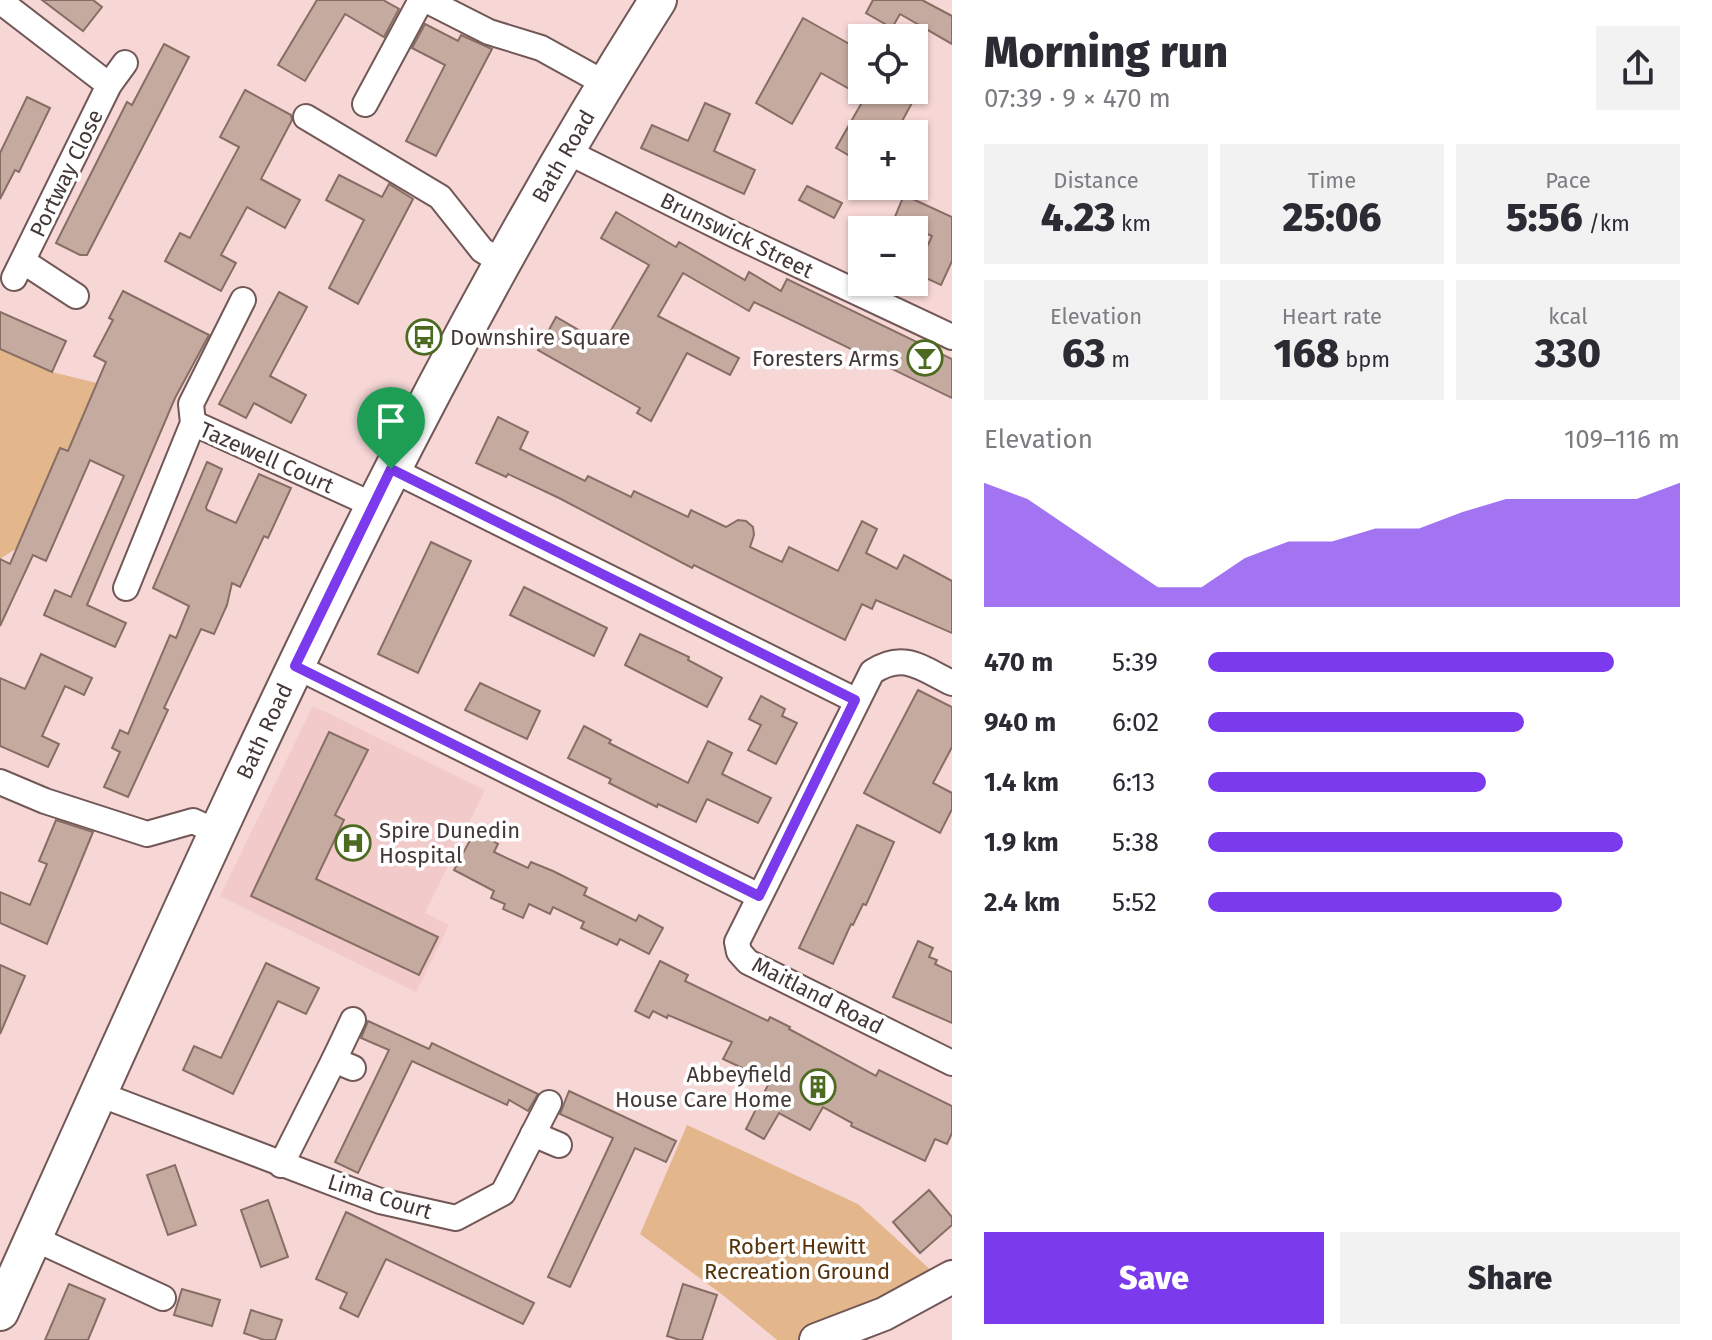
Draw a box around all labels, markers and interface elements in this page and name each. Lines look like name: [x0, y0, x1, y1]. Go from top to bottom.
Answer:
map controls: [848, 24, 928, 296]
button: locate: [848, 24, 928, 104]
text: Morning run: [984, 26, 1228, 79]
button: share: [1596, 26, 1680, 110]
text: 07:39 · 9 × 470 m: [984, 83, 1171, 114]
street label: Portway Close: [24, 105, 109, 241]
street label: Bath Road: [526, 105, 601, 207]
button: +: [848, 120, 928, 200]
text: Distance: [1053, 167, 1139, 194]
text: Time: [1308, 167, 1356, 194]
text: Pace: [1545, 167, 1591, 194]
street label: Brunswick Street: [656, 187, 818, 284]
text: 4.23: [1041, 194, 1115, 242]
text: 25:06: [1282, 194, 1382, 242]
text: 5:56: [1506, 194, 1583, 242]
text: km: [1115, 210, 1151, 237]
text: /km: [1583, 210, 1630, 237]
button: −: [848, 216, 928, 296]
text: Elevation: [1050, 303, 1142, 330]
text: Heart rate: [1282, 303, 1382, 330]
text: kcal: [1548, 303, 1588, 330]
bus stop icon: Downshire Square: [405, 318, 443, 356]
place label: Downshire Square: [450, 324, 630, 351]
text: 63: [1062, 330, 1105, 378]
text: 168: [1274, 330, 1339, 378]
text: 330: [1535, 330, 1601, 378]
bar icon: Foresters Arms: [906, 339, 944, 377]
place label: Foresters Arms: [752, 345, 899, 372]
text: m: [1105, 346, 1130, 373]
text: bpm: [1339, 346, 1390, 373]
pin: [357, 387, 425, 469]
icon: arrive: [369, 399, 413, 443]
street label: Tazewell Court: [195, 416, 338, 499]
text: Elevation: [984, 424, 1093, 455]
text: 109–116 m: [1564, 424, 1680, 455]
text: 470 m: [984, 647, 1053, 678]
text: 5:39: [1112, 647, 1158, 678]
street label: Bath Road: [231, 679, 298, 783]
text: 940 m: [984, 707, 1056, 738]
text: 6:02: [1112, 707, 1159, 738]
text: 1.4 km: [984, 767, 1059, 798]
text: 6:13: [1112, 767, 1155, 798]
place label: Spire Dunedin Hospital: [379, 817, 520, 869]
hospital icon: Spire Dunedin Hospital: [334, 824, 372, 862]
text: 1.9 km: [984, 827, 1059, 858]
text: 5:38: [1112, 827, 1159, 858]
text: 2.4 km: [984, 887, 1060, 918]
text: 5:52: [1112, 887, 1157, 918]
street label: Maitland Road: [748, 951, 888, 1040]
place label: Abbeyfield House Care Home: [615, 1061, 792, 1113]
building icon: Abbeyfield House Care Home: [799, 1068, 837, 1106]
street label: Lima Court: [324, 1168, 435, 1225]
button: Save: [984, 1232, 1324, 1324]
button: Share: [1340, 1232, 1680, 1324]
park label: Robert Hewitt Recreation Ground: [704, 1233, 890, 1285]

